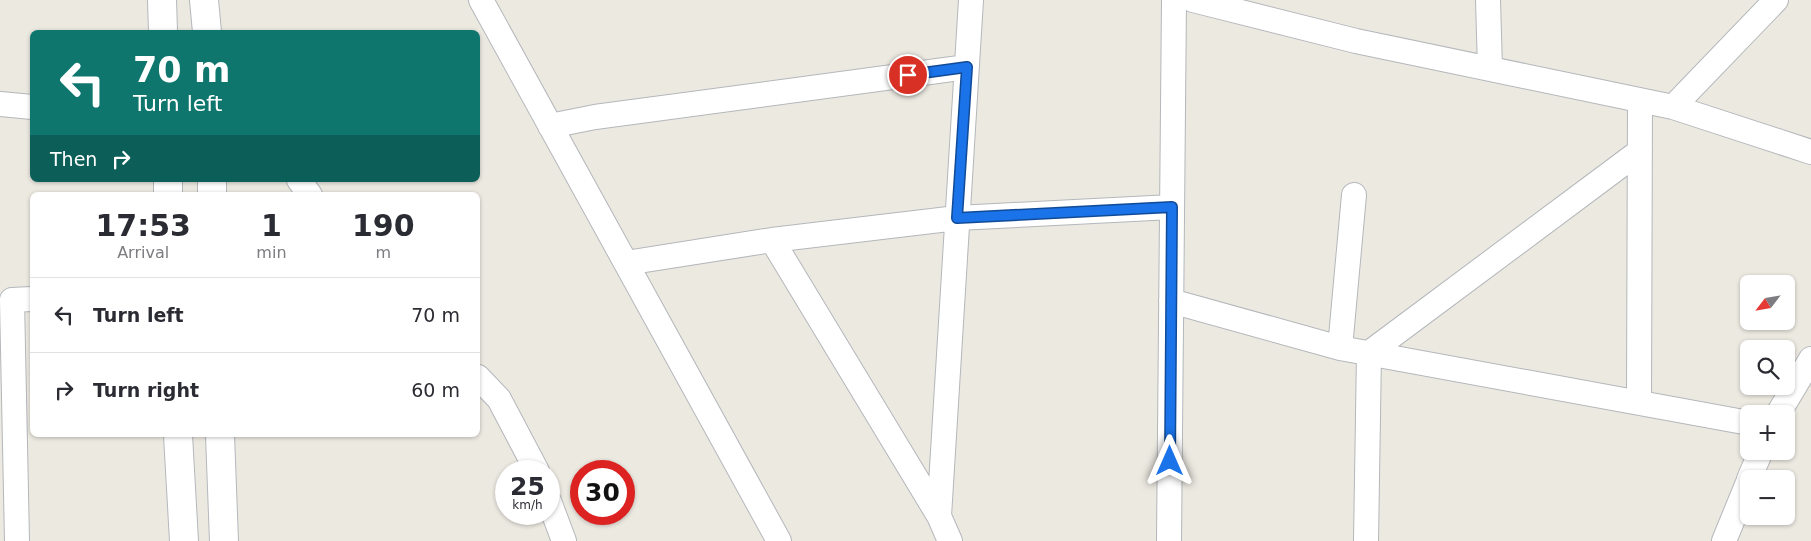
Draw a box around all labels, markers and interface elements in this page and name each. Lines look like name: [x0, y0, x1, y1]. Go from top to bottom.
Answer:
icon: left: [50, 50, 115, 115]
text: 70 m: [133, 50, 230, 90]
pin: [887, 54, 929, 96]
icon: arrive: [894, 61, 922, 89]
text: Turn left: [133, 91, 222, 116]
icon: right: [107, 145, 135, 173]
text: Then: [50, 148, 97, 170]
text: 17:53: [95, 208, 191, 243]
text: 1: [261, 208, 282, 243]
text: 190: [352, 208, 415, 243]
text: Arrival: [117, 243, 169, 262]
text: min: [256, 243, 287, 262]
text: m: [375, 243, 391, 262]
north arrow: [1740, 275, 1795, 330]
map controls: [1740, 275, 1795, 525]
icon: left: [50, 301, 78, 329]
text: Turn left: [93, 304, 184, 326]
text: 70 m: [411, 304, 460, 326]
button: search: [1740, 340, 1795, 395]
icon: right: [50, 376, 78, 404]
text: Turn right: [93, 379, 199, 401]
text: 60 m: [411, 379, 460, 401]
button: +: [1740, 405, 1795, 460]
position arrow: [1143, 434, 1195, 486]
speed limit sign: 30: [570, 460, 635, 525]
button: −: [1740, 470, 1795, 525]
text: 25: [510, 472, 545, 501]
text: km/h: [512, 498, 543, 512]

